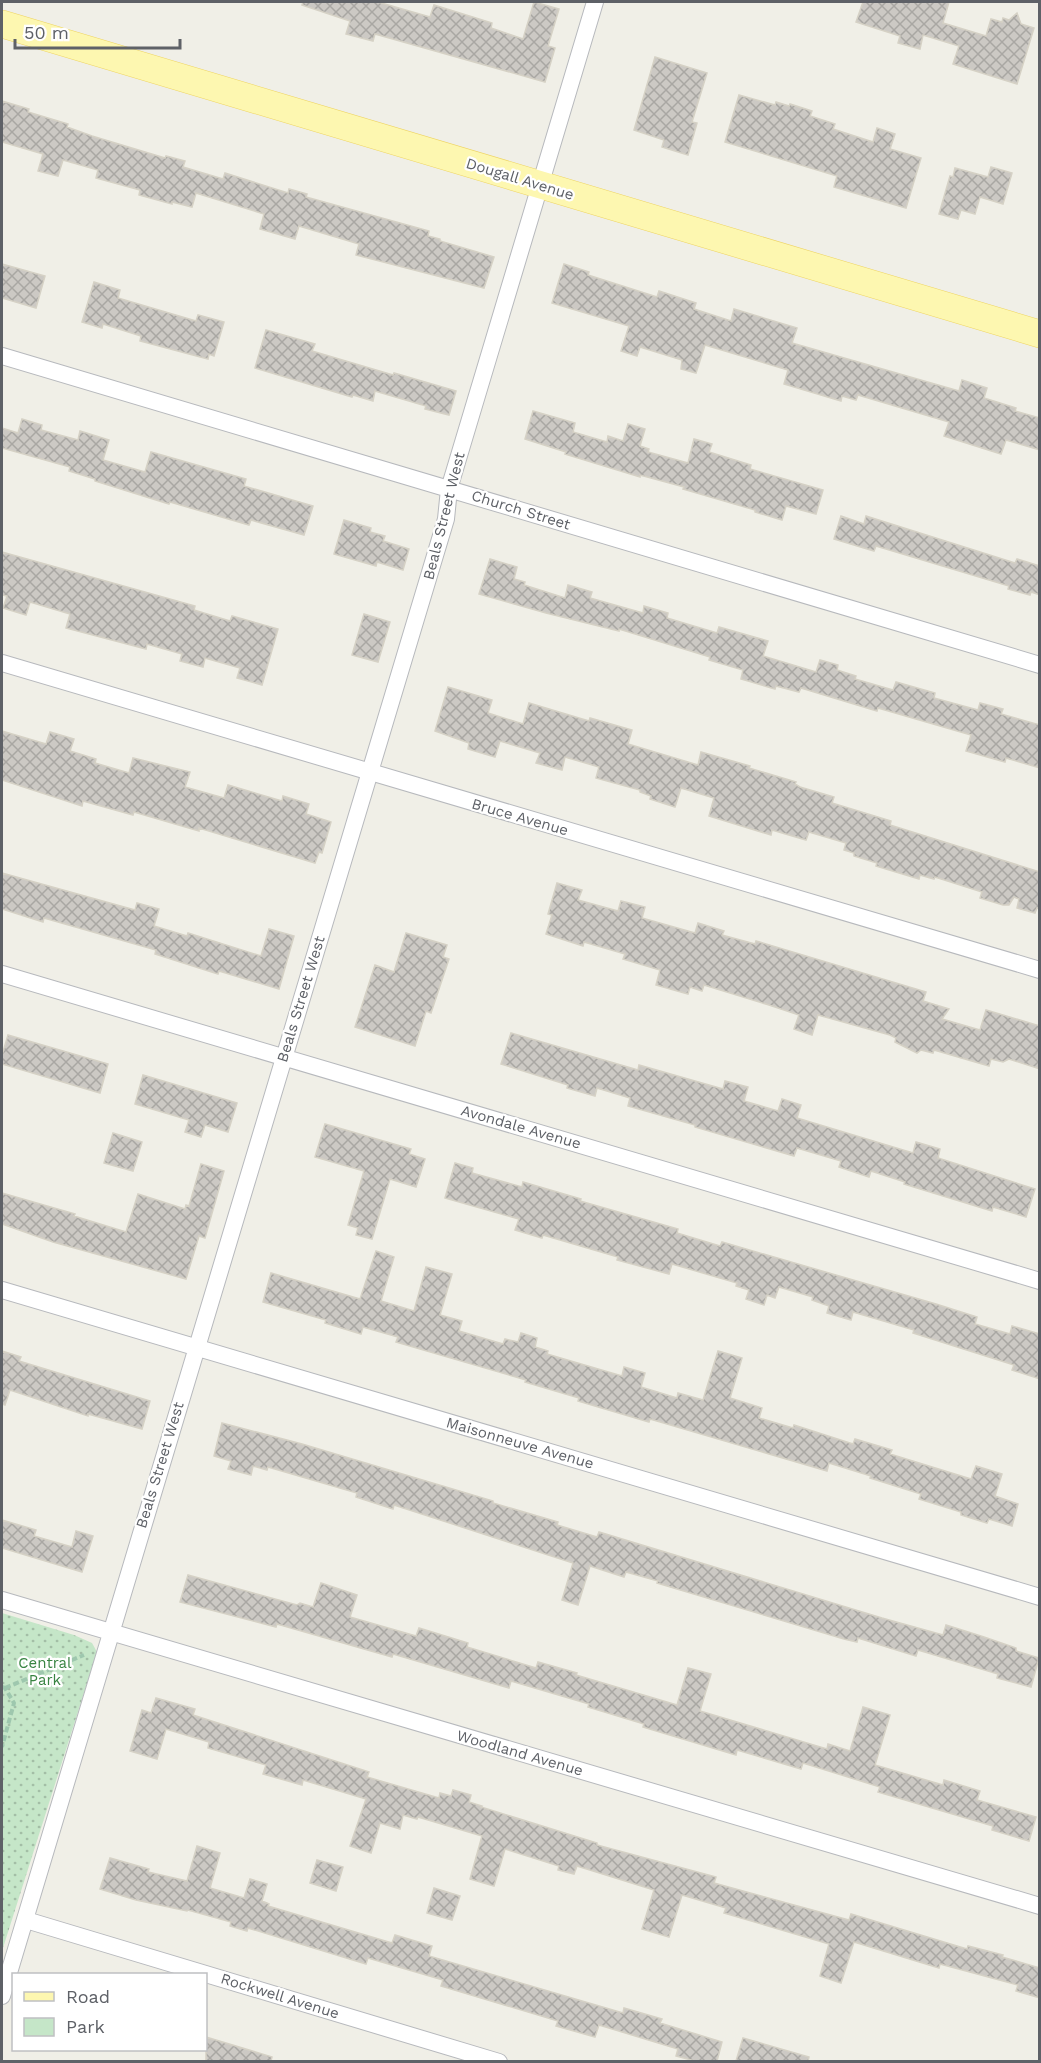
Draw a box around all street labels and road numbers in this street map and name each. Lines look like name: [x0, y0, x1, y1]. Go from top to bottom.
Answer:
street label: Dougall Avenue: [464, 154, 576, 204]
street label: Beals Street West: [419, 449, 469, 582]
street label: Church Street: [469, 486, 573, 534]
street label: Bruce Avenue: [470, 795, 570, 839]
street label: Beals Street West: [273, 933, 329, 1064]
street label: Avondale Avenue: [459, 1101, 583, 1153]
street label: Beals Street West: [132, 1399, 188, 1530]
street label: Maisonneuve Avenue: [444, 1413, 596, 1473]
street label: Woodland Avenue: [455, 1726, 585, 1780]
street label: Rockwell Avenue: [219, 1969, 341, 2023]

